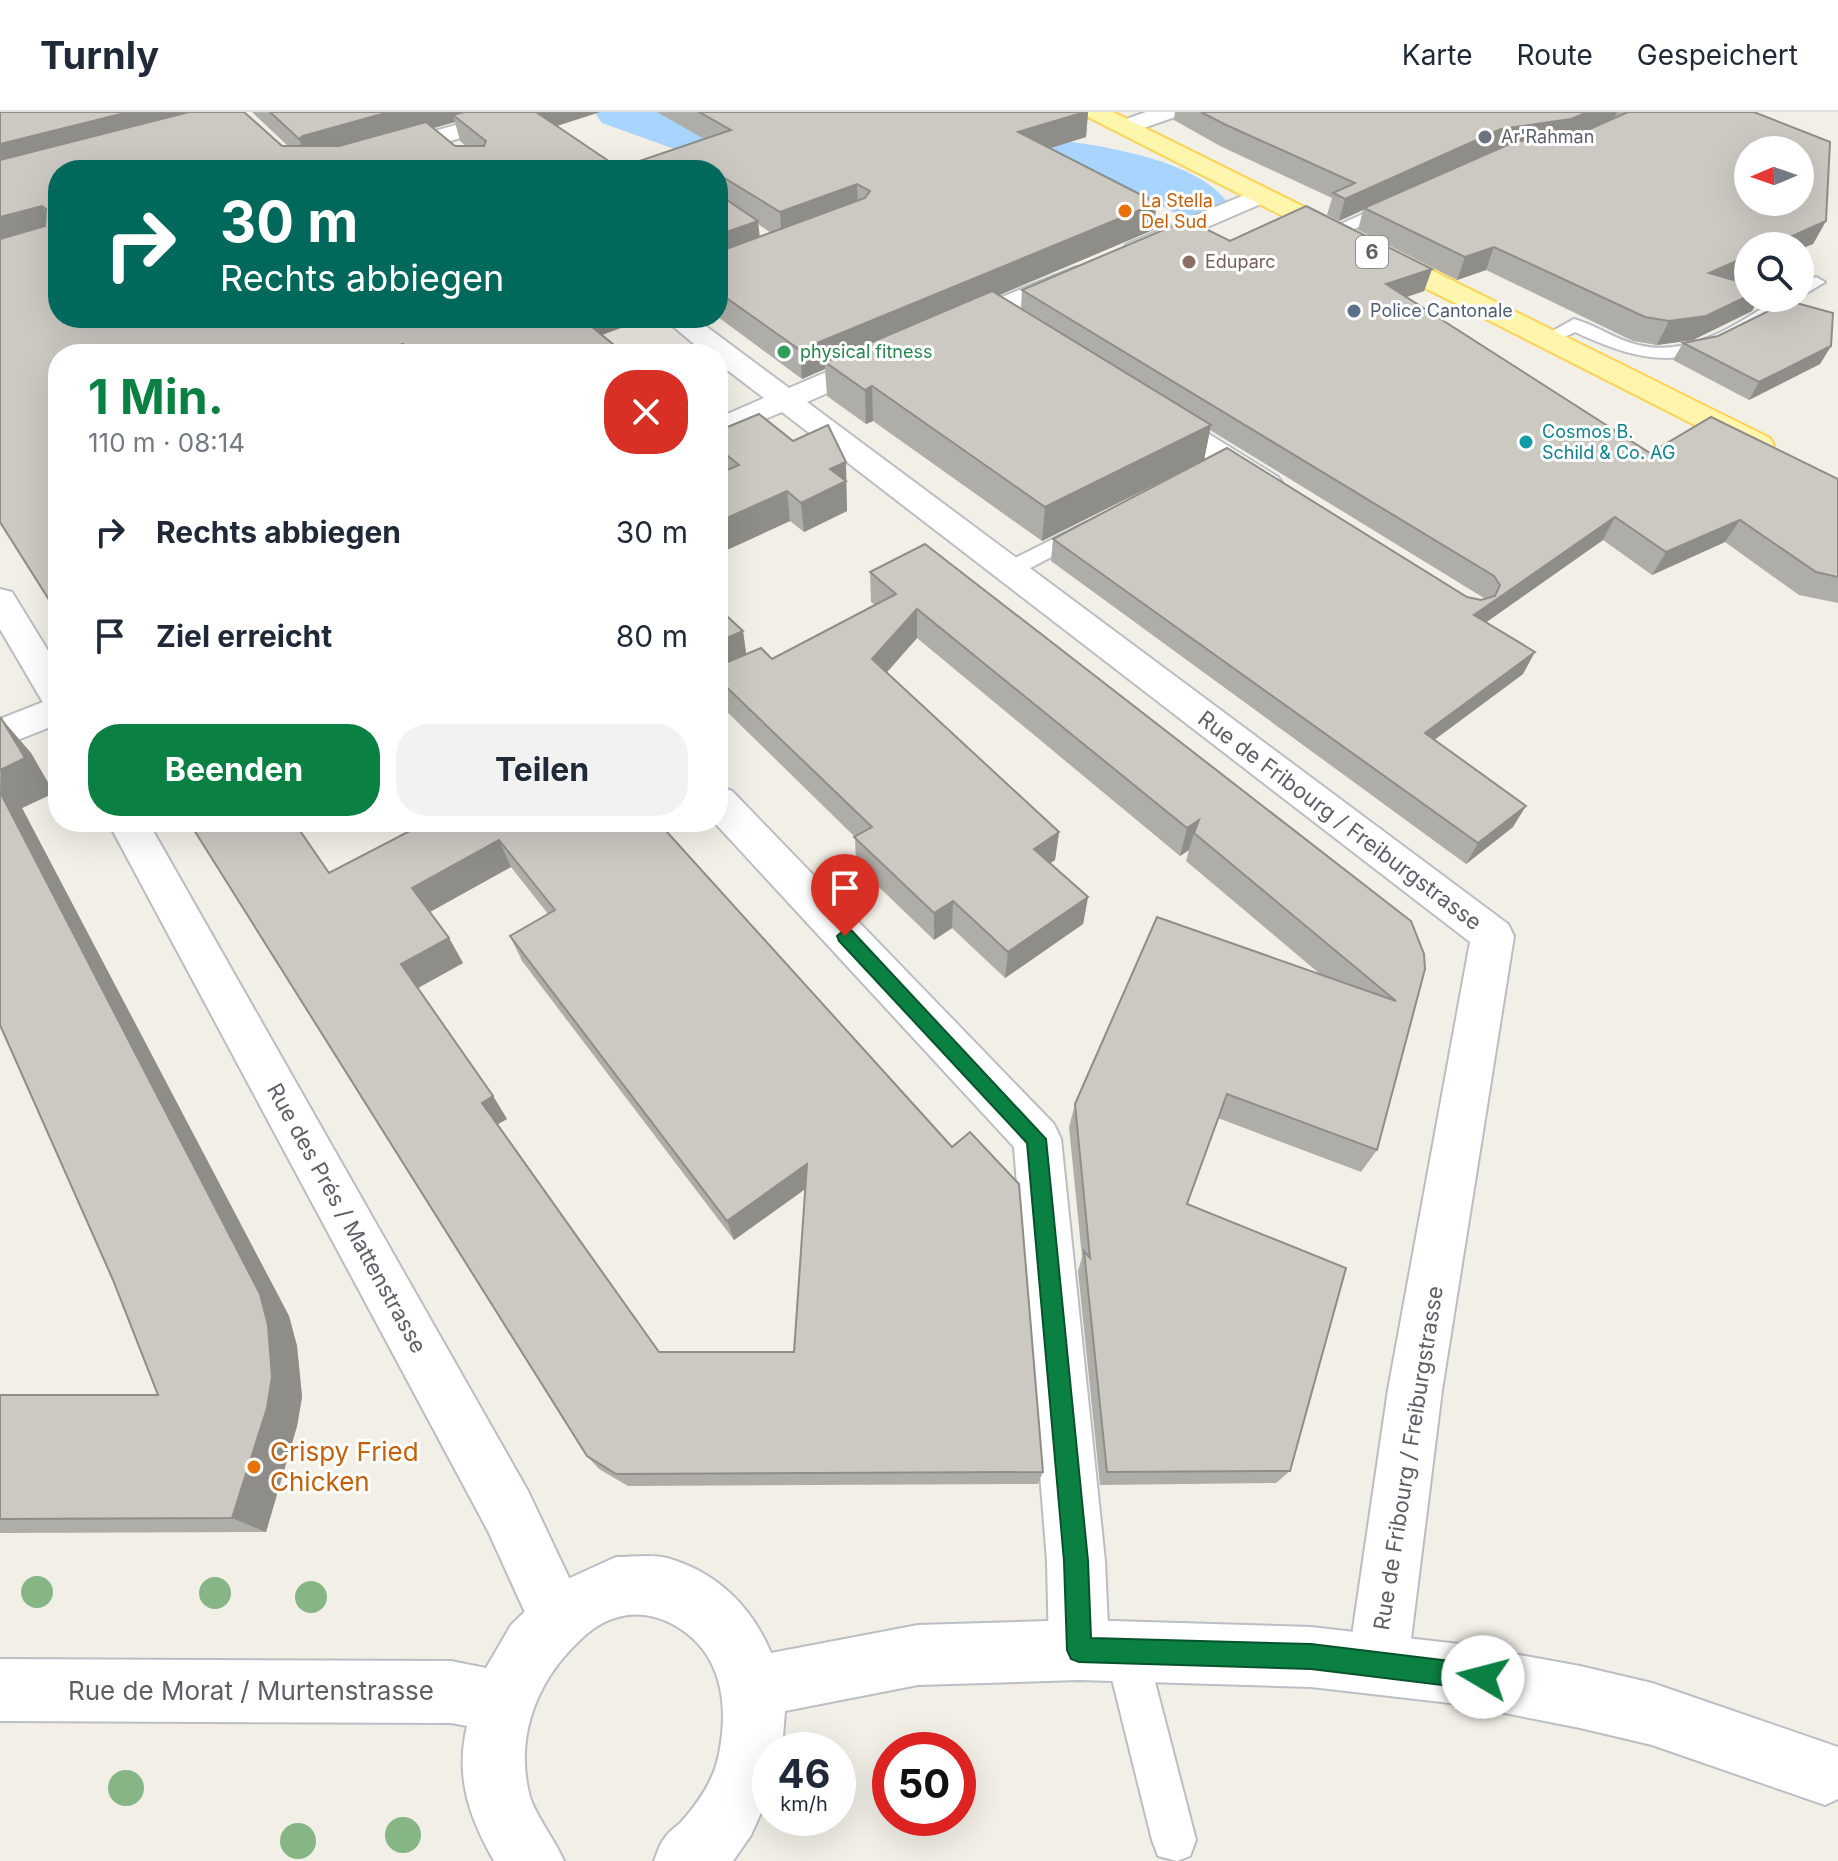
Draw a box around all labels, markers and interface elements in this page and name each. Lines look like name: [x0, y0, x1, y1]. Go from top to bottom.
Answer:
text: Turnly: [40, 32, 159, 78]
text: Karte: [1402, 38, 1473, 72]
text: Route: [1517, 38, 1593, 72]
text: Gespeichert: [1637, 38, 1798, 72]
place label: Ar'Rahman: [1501, 126, 1594, 147]
marker: Ar'Rahman: [1476, 128, 1494, 146]
north arrow: [1734, 136, 1814, 216]
map controls: [1734, 136, 1814, 312]
text: 30 m: [220, 188, 358, 256]
place label: La Stella Del Sud: [1141, 190, 1213, 232]
icon: right: [88, 192, 192, 296]
marker: La Stella Del Sud: [1116, 202, 1134, 220]
button: search: [1734, 232, 1814, 312]
road number: 6: [1356, 236, 1388, 268]
place label: Eduparc: [1205, 251, 1276, 272]
marker: Eduparc: [1180, 253, 1198, 271]
text: Rechts abbiegen: [220, 256, 504, 300]
place label: Police Cantonale: [1370, 300, 1513, 321]
marker: Police Cantonale: [1345, 302, 1363, 320]
place label: physical fitness: [800, 341, 932, 362]
marker: physical fitness: [775, 343, 793, 361]
text: 1 Min.: [88, 367, 224, 426]
button: close: [604, 370, 688, 454]
place label: Cosmos B. Schild & Co. AG: [1542, 421, 1675, 463]
text: 110 m · 08:14: [88, 427, 245, 458]
marker: Cosmos B. Schild & Co. AG: [1517, 433, 1535, 451]
icon: right: [88, 510, 132, 554]
text: Rechts abbiegen: [156, 514, 401, 550]
text: 30 m: [616, 514, 688, 550]
icon: arrive: [88, 614, 132, 658]
text: Ziel erreicht: [156, 618, 332, 654]
text: 80 m: [616, 618, 688, 654]
street label: Rue de Fribourg / Freiburgstrasse: [1193, 705, 1487, 935]
button: Beenden: [88, 724, 380, 816]
button: Teilen: [396, 724, 688, 816]
pin: [811, 854, 879, 936]
icon: arrive: [823, 866, 867, 910]
street label: Rue des Prés / Mattenstrasse: [262, 1079, 432, 1357]
street label: Rue de Fribourg / Freiburgstrasse: [1368, 1284, 1448, 1632]
place label: Crispy Fried Chicken: [270, 1436, 419, 1497]
marker: Crispy Fried Chicken: [245, 1458, 263, 1476]
position arrow: [1441, 1635, 1525, 1719]
street label: Rue de Morat / Murtenstrasse: [68, 1675, 434, 1706]
speed limit sign: 50: [872, 1732, 976, 1836]
text: 46: [777, 1749, 831, 1798]
text: km/h: [780, 1792, 828, 1816]

